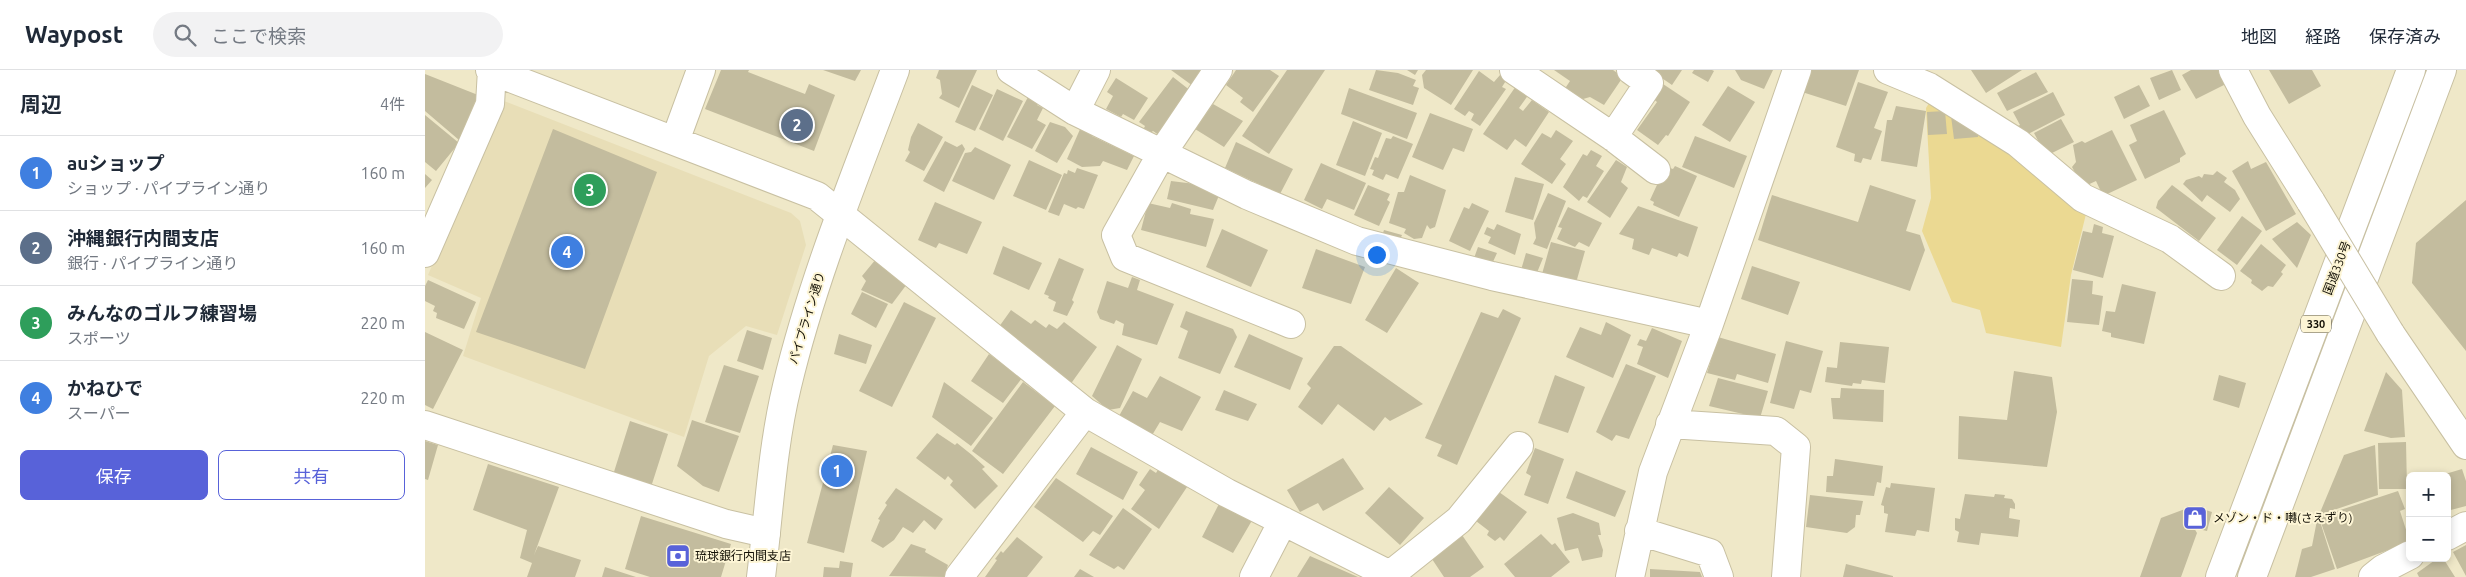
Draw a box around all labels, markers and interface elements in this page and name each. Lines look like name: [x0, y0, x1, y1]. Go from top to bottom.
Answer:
search box: [153, 12, 503, 57]
text: Waypost: [25, 21, 123, 48]
icon: search: [171, 21, 199, 49]
text: ここで検索: [211, 25, 306, 47]
text: 地図: [2241, 26, 2277, 46]
text: 経路: [2305, 26, 2341, 46]
text: 保存済み: [2369, 26, 2441, 46]
text: 周辺: [20, 92, 62, 116]
text: 4件: [380, 95, 405, 113]
pin: 2: [781, 106, 813, 144]
text: auショップ: [67, 152, 164, 174]
text: 1: [31, 164, 41, 182]
text: 160 m: [360, 164, 405, 182]
pin: 3: [574, 171, 606, 209]
text: ショップ · パイプライン通り: [67, 179, 270, 197]
text: 沖縄銀行内間支店: [67, 227, 219, 249]
pin: 4: [551, 233, 583, 271]
text: 2: [31, 239, 41, 257]
text: 160 m: [360, 239, 405, 257]
street label: 国道330号: [2320, 239, 2353, 296]
your location: [1364, 242, 1390, 268]
text: 銀行 · パイプライン通り: [67, 254, 238, 272]
street label: パイプライン通り: [786, 270, 827, 366]
text: みんなのゴルフ練習場: [67, 302, 257, 324]
text: 3: [31, 314, 41, 332]
text: 220 m: [360, 314, 405, 332]
road number: 330: [2301, 315, 2331, 332]
text: スポーツ: [67, 329, 131, 347]
text: かねひで: [67, 377, 143, 399]
text: 4: [31, 389, 41, 407]
text: 220 m: [360, 389, 405, 407]
text: スーパー: [67, 404, 131, 422]
button: 保存: [20, 450, 208, 500]
button: 共有: [218, 450, 405, 500]
pin: 1: [821, 452, 853, 490]
map controls: [2406, 472, 2451, 562]
button: +: [2406, 472, 2451, 517]
shop icon: メゾン・ド・囀(さえずり): [2182, 505, 2208, 531]
place label: メゾン・ド・囀(さえずり): [2213, 511, 2353, 525]
button: −: [2406, 517, 2451, 562]
bank icon: 琉球銀行内間支店: [665, 543, 691, 569]
place label: 琉球銀行内間支店: [695, 549, 791, 562]

